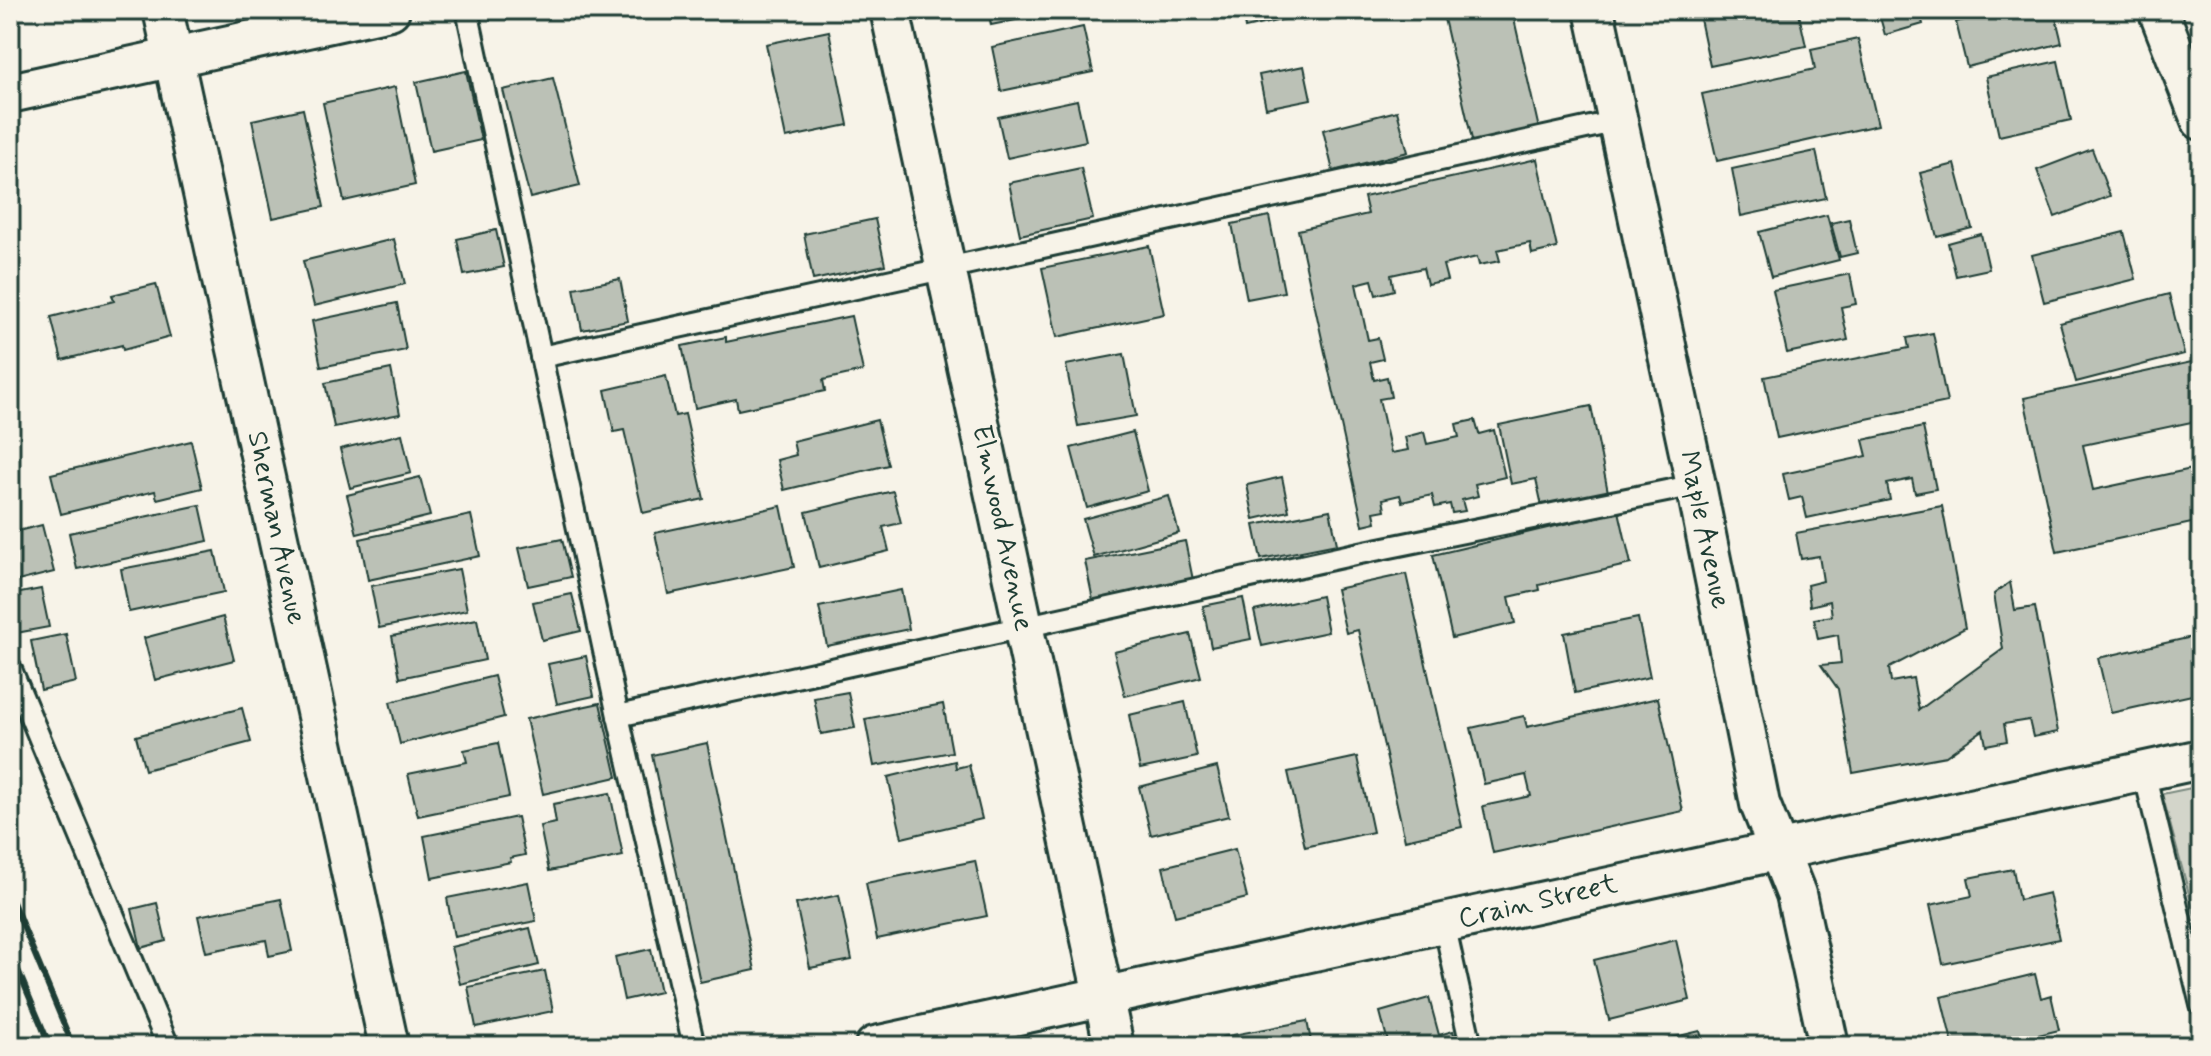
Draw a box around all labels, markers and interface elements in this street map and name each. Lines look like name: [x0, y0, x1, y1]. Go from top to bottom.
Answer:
street label: Elmwood Avenue: [962, 422, 1042, 634]
street label: Sherman Avenue: [237, 428, 315, 628]
street label: Maple Avenue: [1669, 448, 1739, 612]
street label: Crain Street: [1455, 866, 1622, 938]

